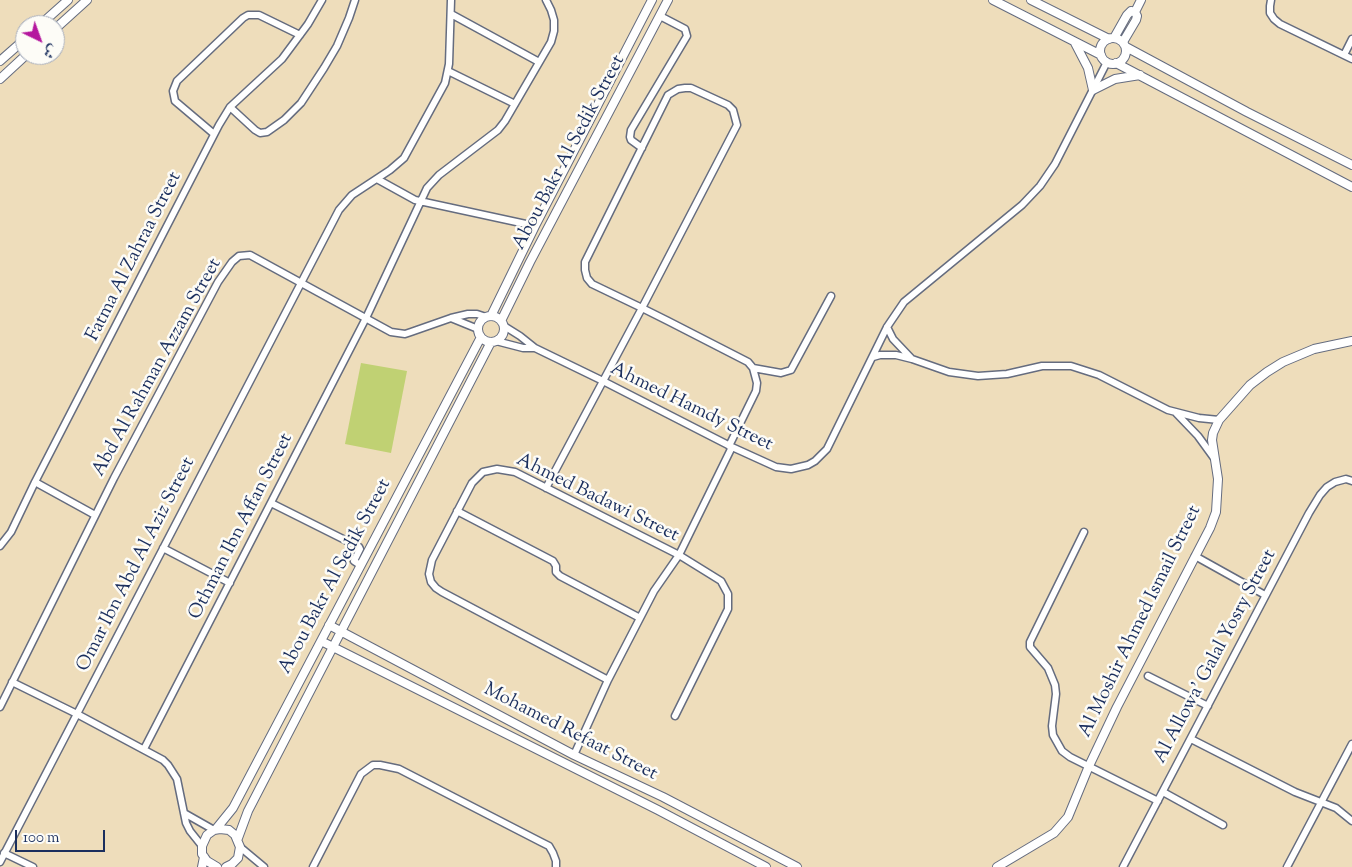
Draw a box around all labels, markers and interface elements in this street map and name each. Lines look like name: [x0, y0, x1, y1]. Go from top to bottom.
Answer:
north arrow: [15, 15, 65, 65]
text: ش: [38, 38, 61, 62]
street label: Abou Bakr Al Sedik Street: [509, 52, 631, 254]
street label: Fatma Al Zahraa Street: [82, 169, 188, 345]
street label: Abd Al Rahman Azzam Street: [88, 255, 228, 481]
street label: Ahmed Hamdy Street: [606, 359, 776, 457]
street label: Othman Ibn Affan Street: [185, 430, 299, 624]
street label: Ahmed Badawi Street: [512, 450, 682, 548]
street label: Omar Ibn Abd Al Aziz Street: [73, 454, 201, 676]
street label: Abou Bakr Al Sedik Street: [275, 476, 397, 678]
street label: Al Moshir Ahmed Ismail Street: [1075, 502, 1207, 742]
street label: Al Allowa' Galal Yosry Street: [1150, 546, 1282, 768]
street label: Mohamed Refaat Street: [479, 679, 661, 787]
scale bar: [18, 820, 108, 852]
text: 100 m: [23, 828, 59, 849]

